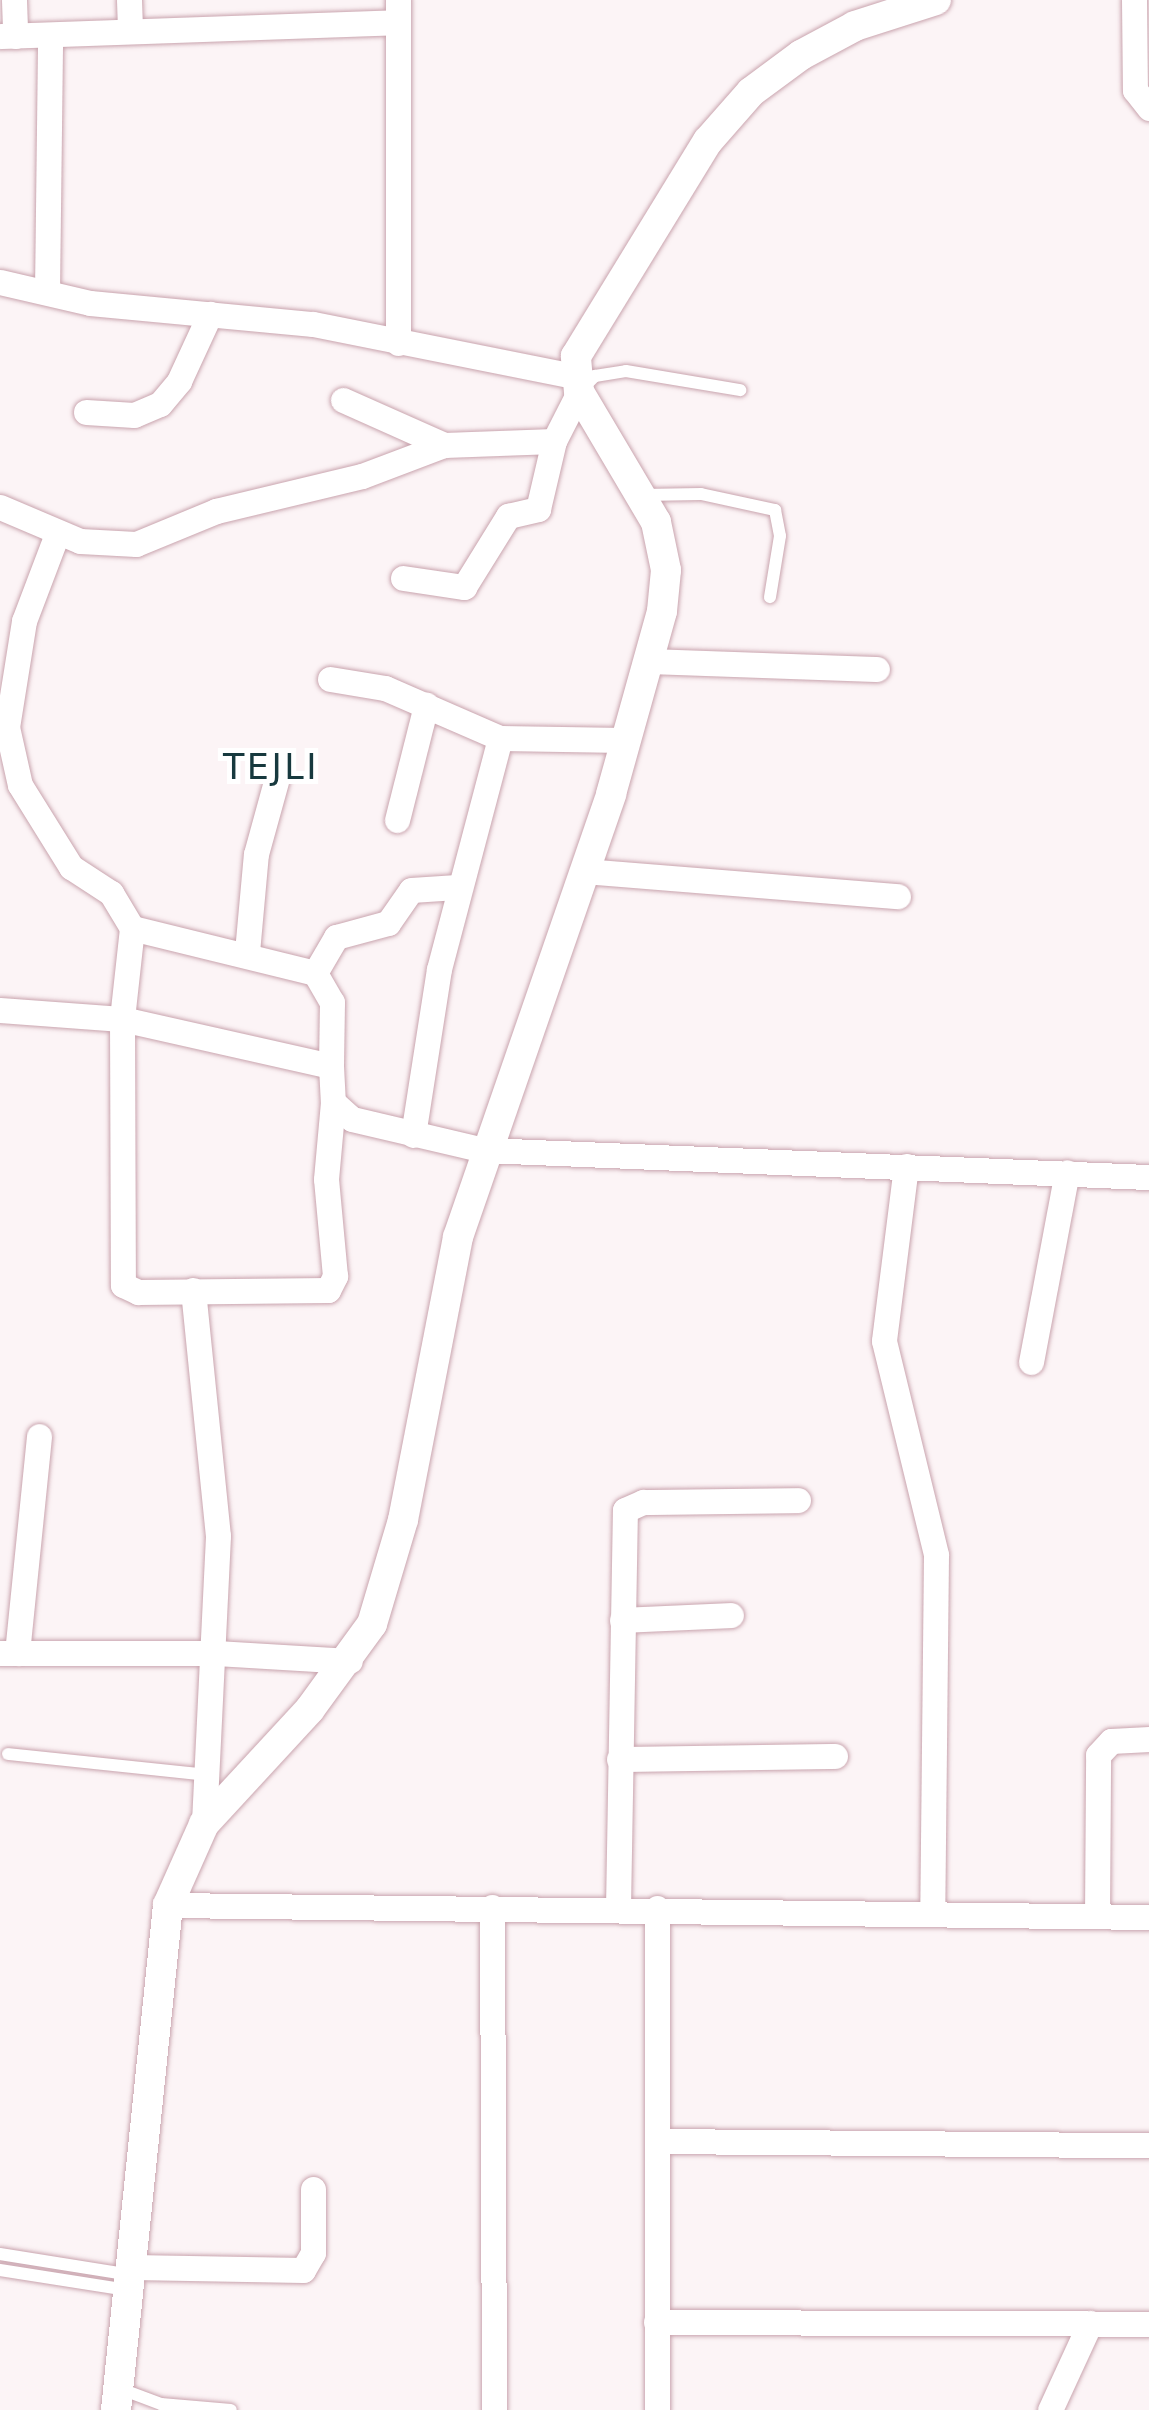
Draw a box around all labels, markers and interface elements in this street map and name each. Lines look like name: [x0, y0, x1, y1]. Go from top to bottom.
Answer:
district label: TEJLI: [223, 746, 319, 788]

